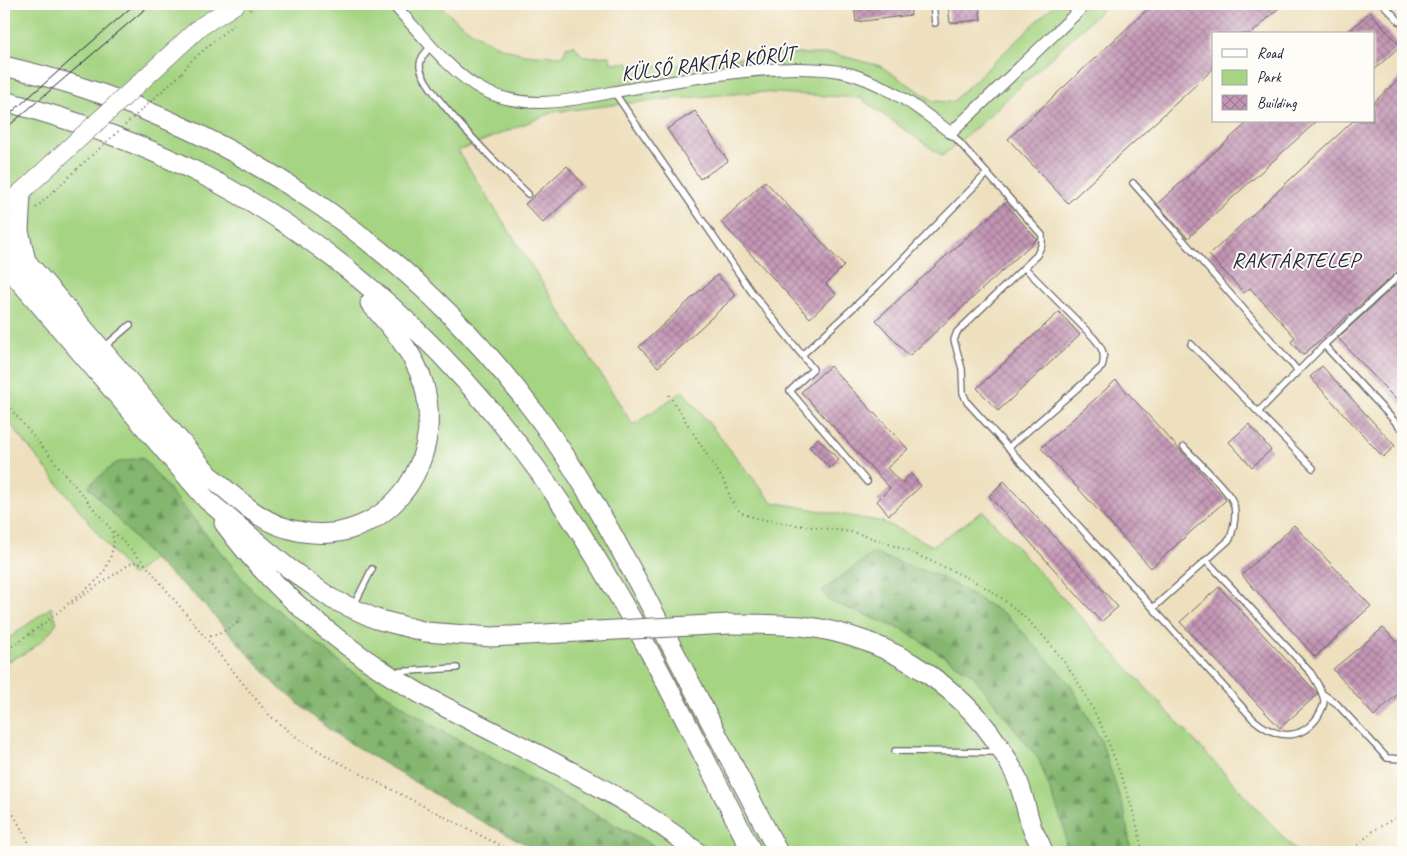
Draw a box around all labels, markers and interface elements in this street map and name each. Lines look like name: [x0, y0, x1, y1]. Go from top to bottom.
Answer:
legend: [1212, 32, 1374, 122]
street label: KÜLSŐ RAKTÁR KÖRÚT: [620, 39, 801, 87]
text: Road: [1257, 44, 1284, 63]
text: Park: [1257, 68, 1282, 87]
text: Building: [1257, 94, 1297, 113]
district label: RAKTÁRTELEP: [1231, 246, 1362, 274]

